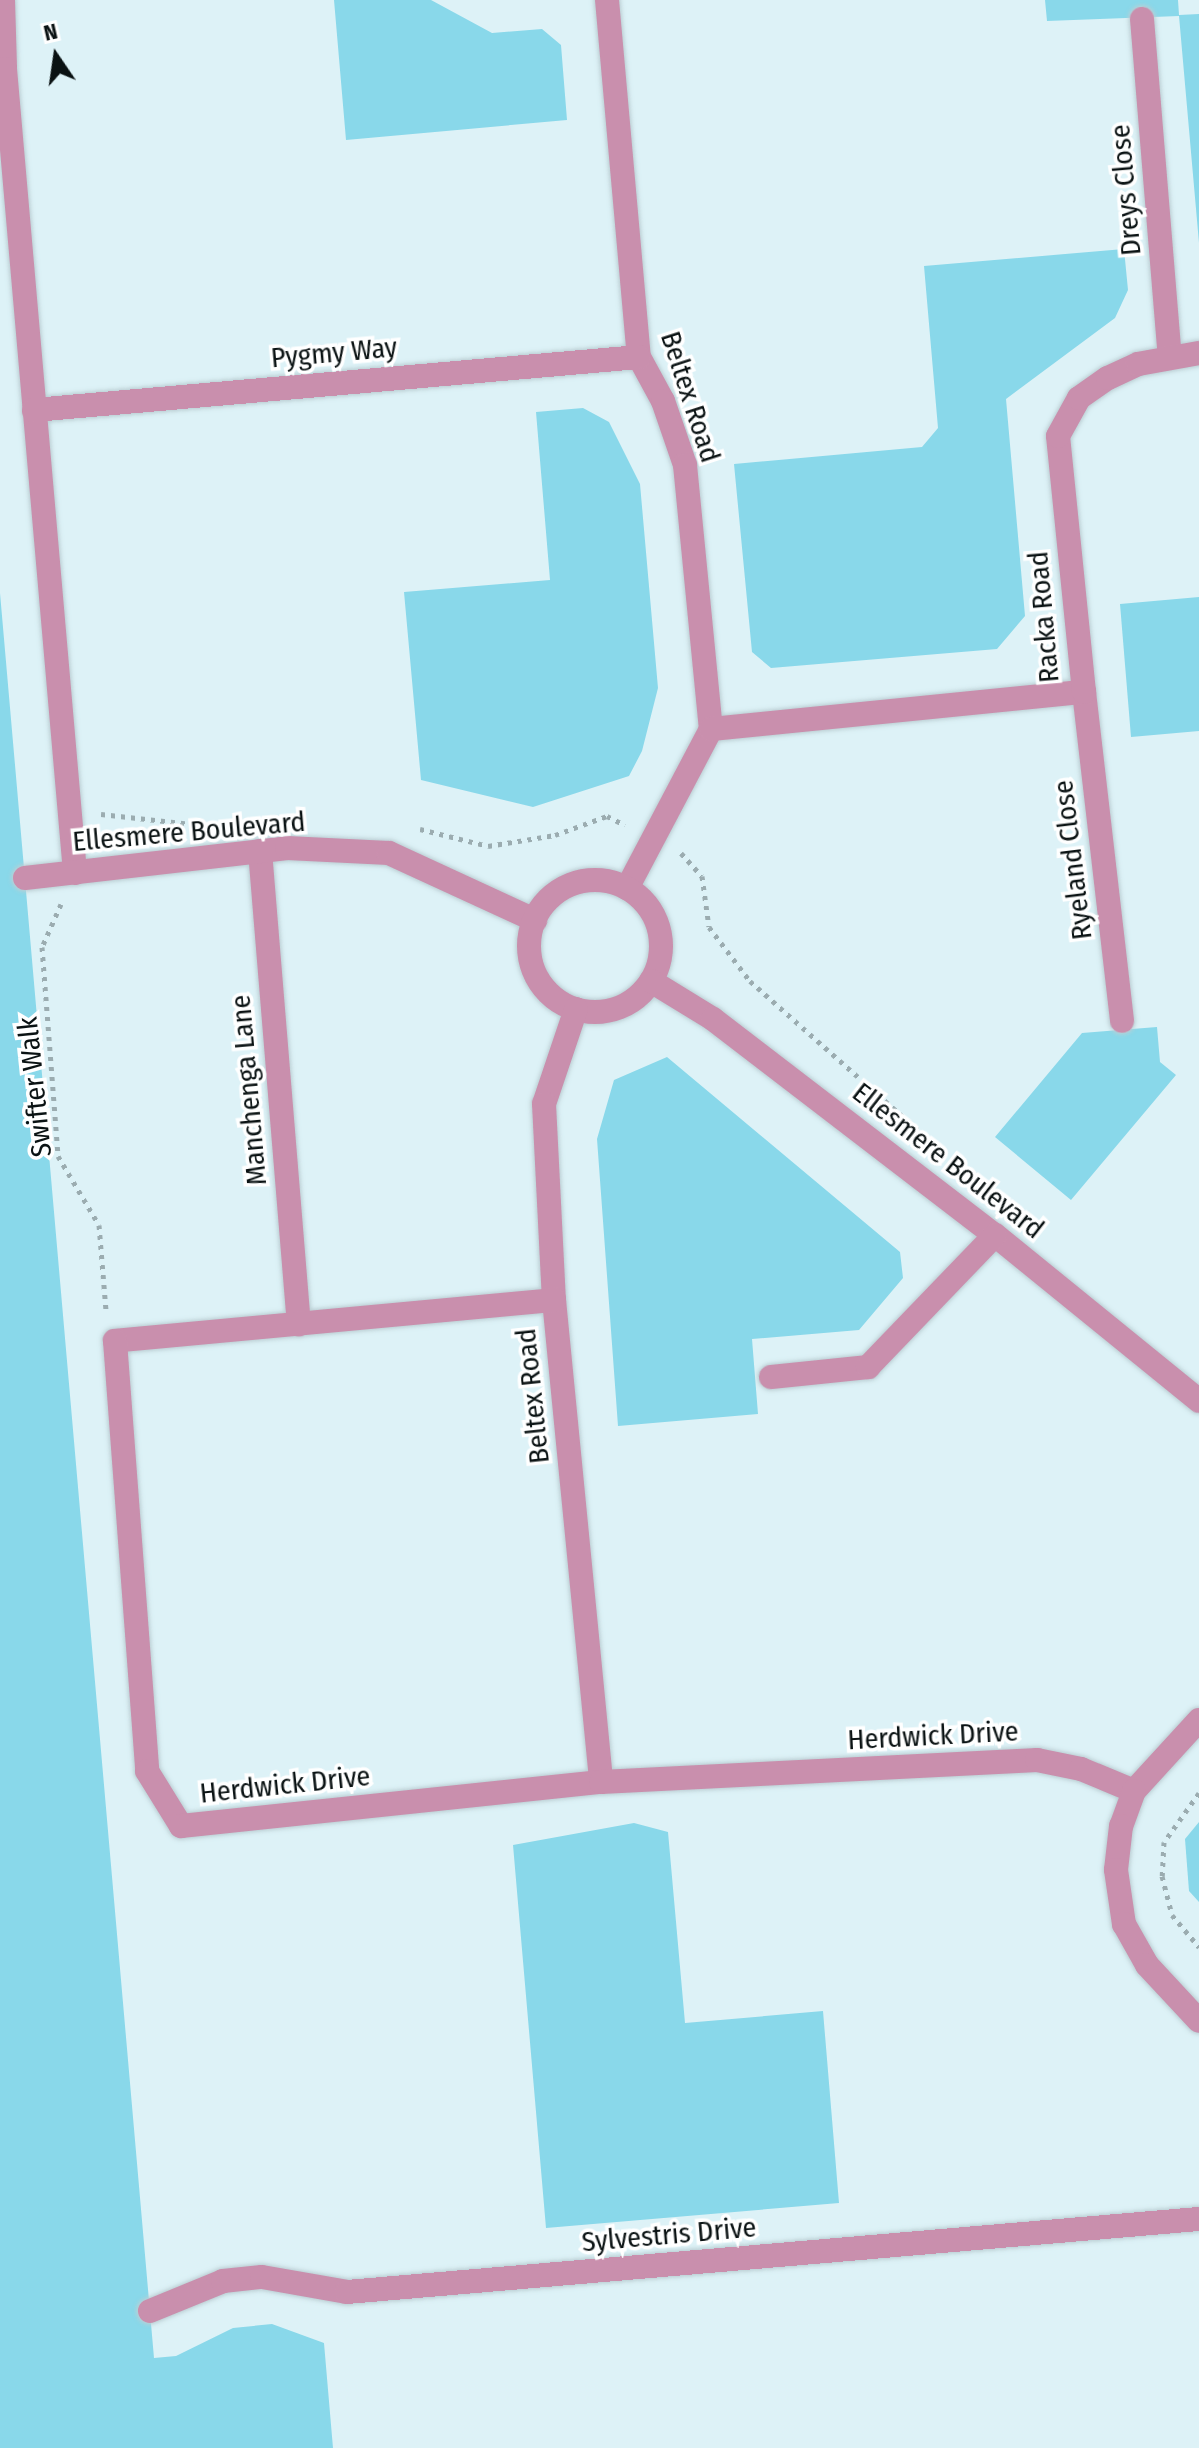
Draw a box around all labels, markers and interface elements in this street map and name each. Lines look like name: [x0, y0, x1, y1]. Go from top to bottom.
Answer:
north arrow: [16, 16, 96, 96]
text: N: [41, 17, 60, 47]
street label: Dreys Close: [1104, 123, 1148, 257]
street label: Beltex Road: [653, 327, 727, 467]
street label: Pygmy Way: [270, 331, 398, 375]
street label: Racka Road: [1022, 550, 1066, 684]
street label: Ryeland Close: [1047, 778, 1099, 942]
street label: Ellesmere Boulevard: [71, 805, 307, 859]
street label: Manchenga Lane: [224, 993, 274, 1187]
street label: Swifter Walk: [11, 1015, 59, 1159]
street label: Ellesmere Boulevard: [846, 1076, 1050, 1246]
street label: Beltex Road: [509, 1327, 557, 1465]
street label: Herdwick Drive: [847, 1715, 1019, 1757]
street label: Herdwick Drive: [198, 1759, 372, 1811]
street label: Sylvestris Drive: [580, 2211, 758, 2259]

